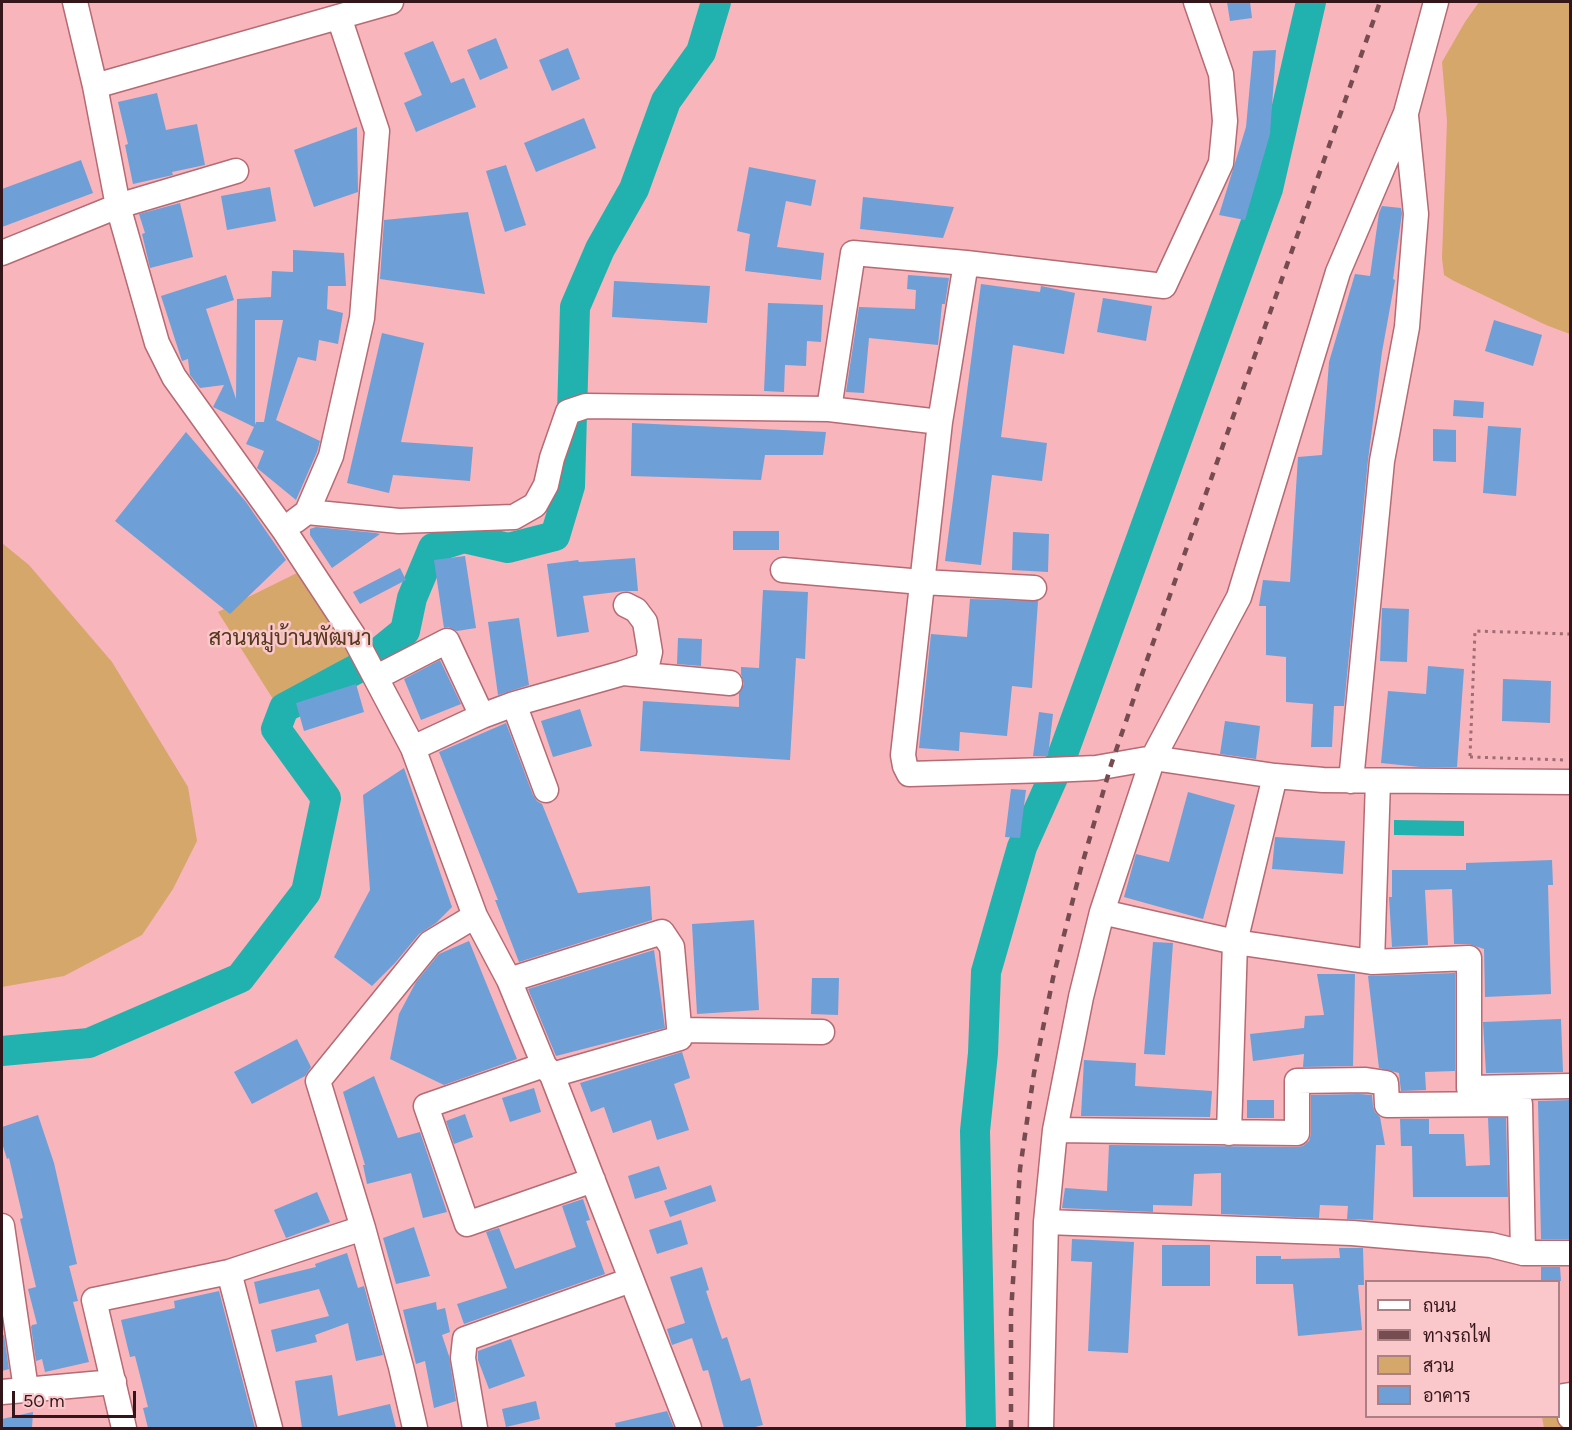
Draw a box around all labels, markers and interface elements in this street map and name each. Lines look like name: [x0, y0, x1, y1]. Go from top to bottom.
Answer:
park label: สวนหมู่บ้านพัฒนา: [208, 626, 372, 652]
legend: [1365, 1280, 1560, 1418]
text: ถนน: [1423, 1295, 1456, 1317]
text: ทางรถไฟ: [1423, 1325, 1491, 1347]
text: สวน: [1423, 1355, 1454, 1377]
scale bar: [15, 1379, 140, 1417]
text: อาคาร: [1423, 1385, 1471, 1407]
text: 50 m: [23, 1390, 65, 1412]

